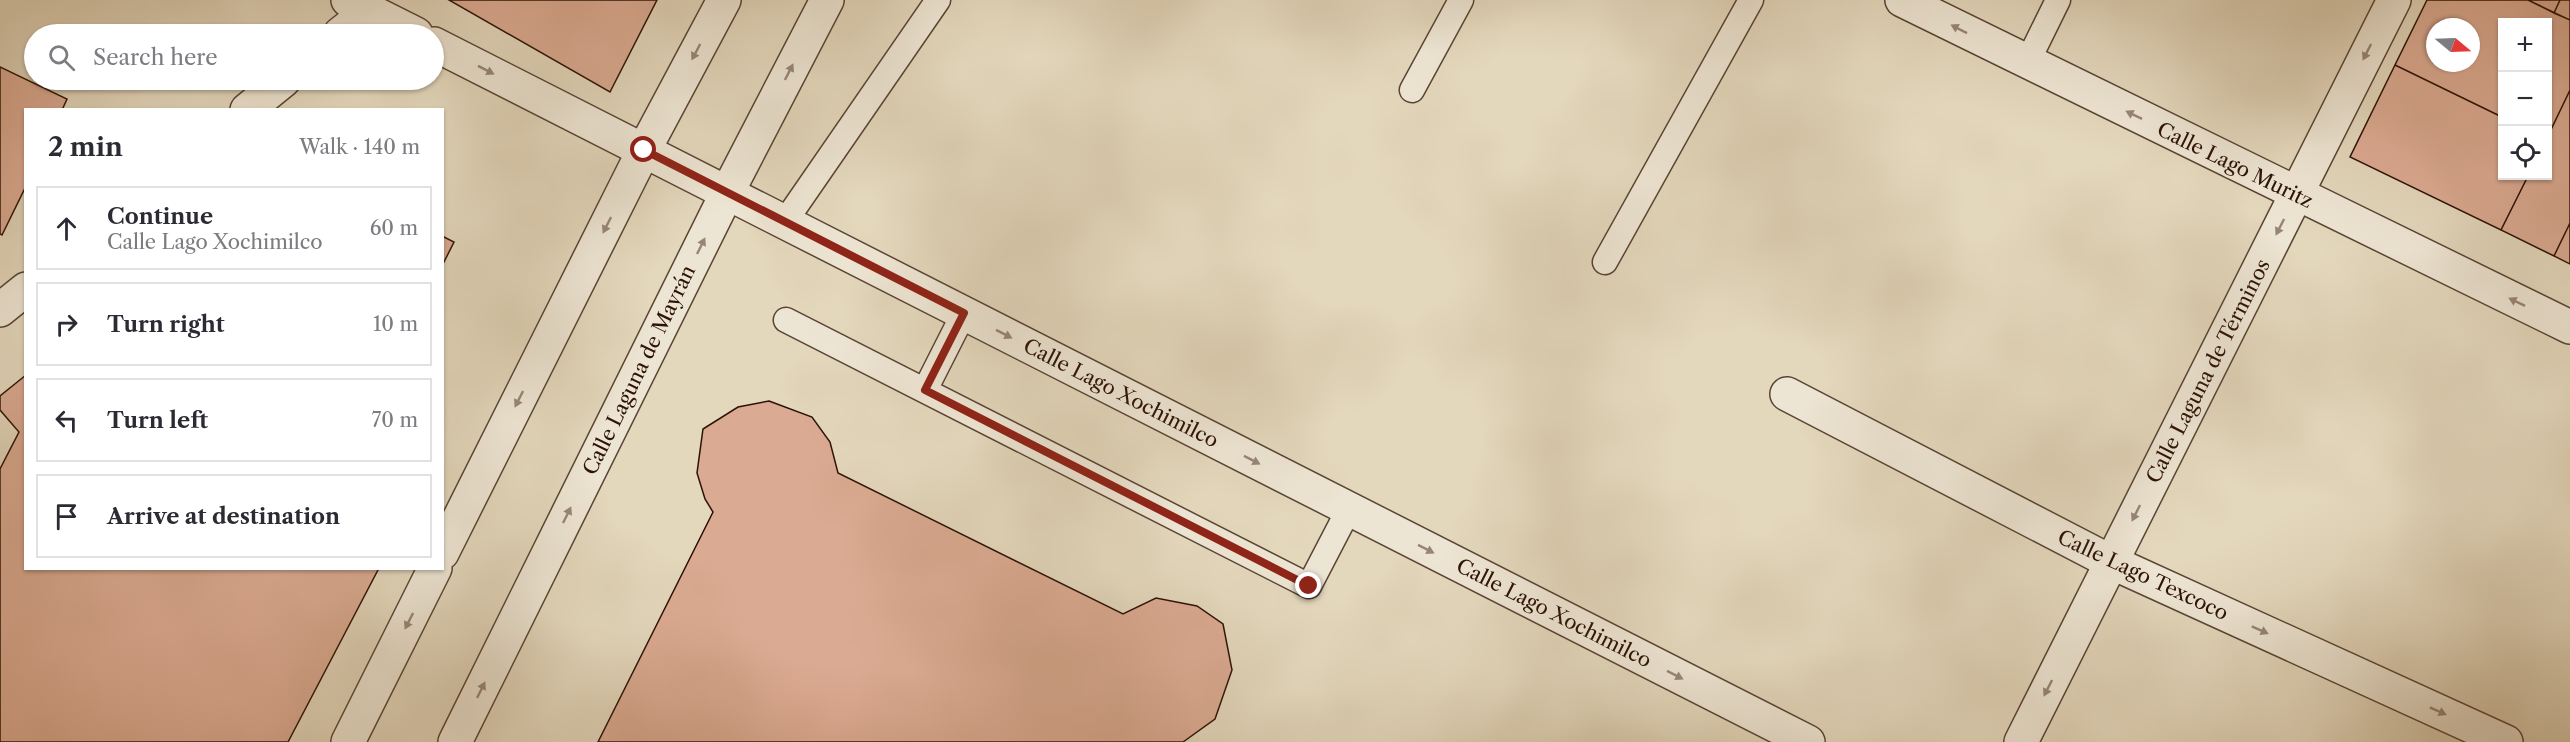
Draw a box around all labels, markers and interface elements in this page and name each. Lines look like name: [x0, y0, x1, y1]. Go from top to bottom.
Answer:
north arrow: [2426, 18, 2480, 72]
map controls: [2498, 18, 2552, 180]
button: +: [2498, 18, 2552, 72]
search box: [24, 24, 444, 90]
one-way arrow: [1951, 24, 1968, 33]
icon: search: [45, 41, 78, 74]
one-way arrow: [691, 43, 701, 60]
text: Search here: [93, 44, 218, 71]
one-way arrow: [2363, 44, 2372, 61]
one-way arrow: [784, 64, 794, 81]
one-way arrow: [477, 65, 494, 75]
button: −: [2498, 72, 2552, 126]
one-way arrow: [2126, 111, 2143, 120]
street label: Calle Lago Muritz: [2153, 117, 2317, 213]
button: locate: [2498, 126, 2552, 180]
text: 2 min: [48, 131, 123, 163]
text: Walk · 140 m: [299, 135, 420, 159]
route start: [630, 136, 656, 162]
text: Continue: [107, 203, 213, 230]
icon: ahead: [50, 212, 83, 245]
text: 60 m: [370, 216, 418, 240]
one-way arrow: [602, 216, 611, 233]
one-way arrow: [2275, 218, 2285, 235]
text: Calle Lago Xochimilco: [107, 230, 323, 254]
one-way arrow: [696, 238, 705, 255]
street label: Calle Laguna de Términos: [2141, 255, 2275, 487]
street label: Calle Laguna de Mayrán: [578, 261, 700, 479]
one-way arrow: [2509, 297, 2526, 306]
icon: right: [50, 308, 83, 341]
text: Turn right: [107, 311, 225, 338]
text: 10 m: [373, 312, 418, 336]
one-way arrow: [995, 329, 1012, 339]
street label: Calle Lago Xochimilco: [1020, 333, 1222, 453]
one-way arrow: [515, 391, 524, 408]
icon: left: [50, 404, 83, 437]
text: Turn left: [107, 407, 208, 434]
text: 70 m: [372, 408, 418, 432]
one-way arrow: [1244, 455, 1261, 465]
icon: arrive: [50, 500, 83, 533]
text: Arrive at destination: [107, 503, 340, 530]
one-way arrow: [2131, 505, 2141, 522]
one-way arrow: [562, 506, 572, 524]
street label: Calle Lago Texcoco: [2054, 525, 2232, 625]
one-way arrow: [1418, 544, 1435, 553]
street label: Calle Lago Xochimilco: [1453, 553, 1655, 673]
route end: [1295, 572, 1321, 598]
one-way arrow: [404, 612, 413, 629]
one-way arrow: [2251, 626, 2269, 635]
one-way arrow: [1667, 670, 1684, 679]
one-way arrow: [2044, 679, 2053, 696]
one-way arrow: [476, 681, 485, 698]
one-way arrow: [2429, 706, 2446, 715]

